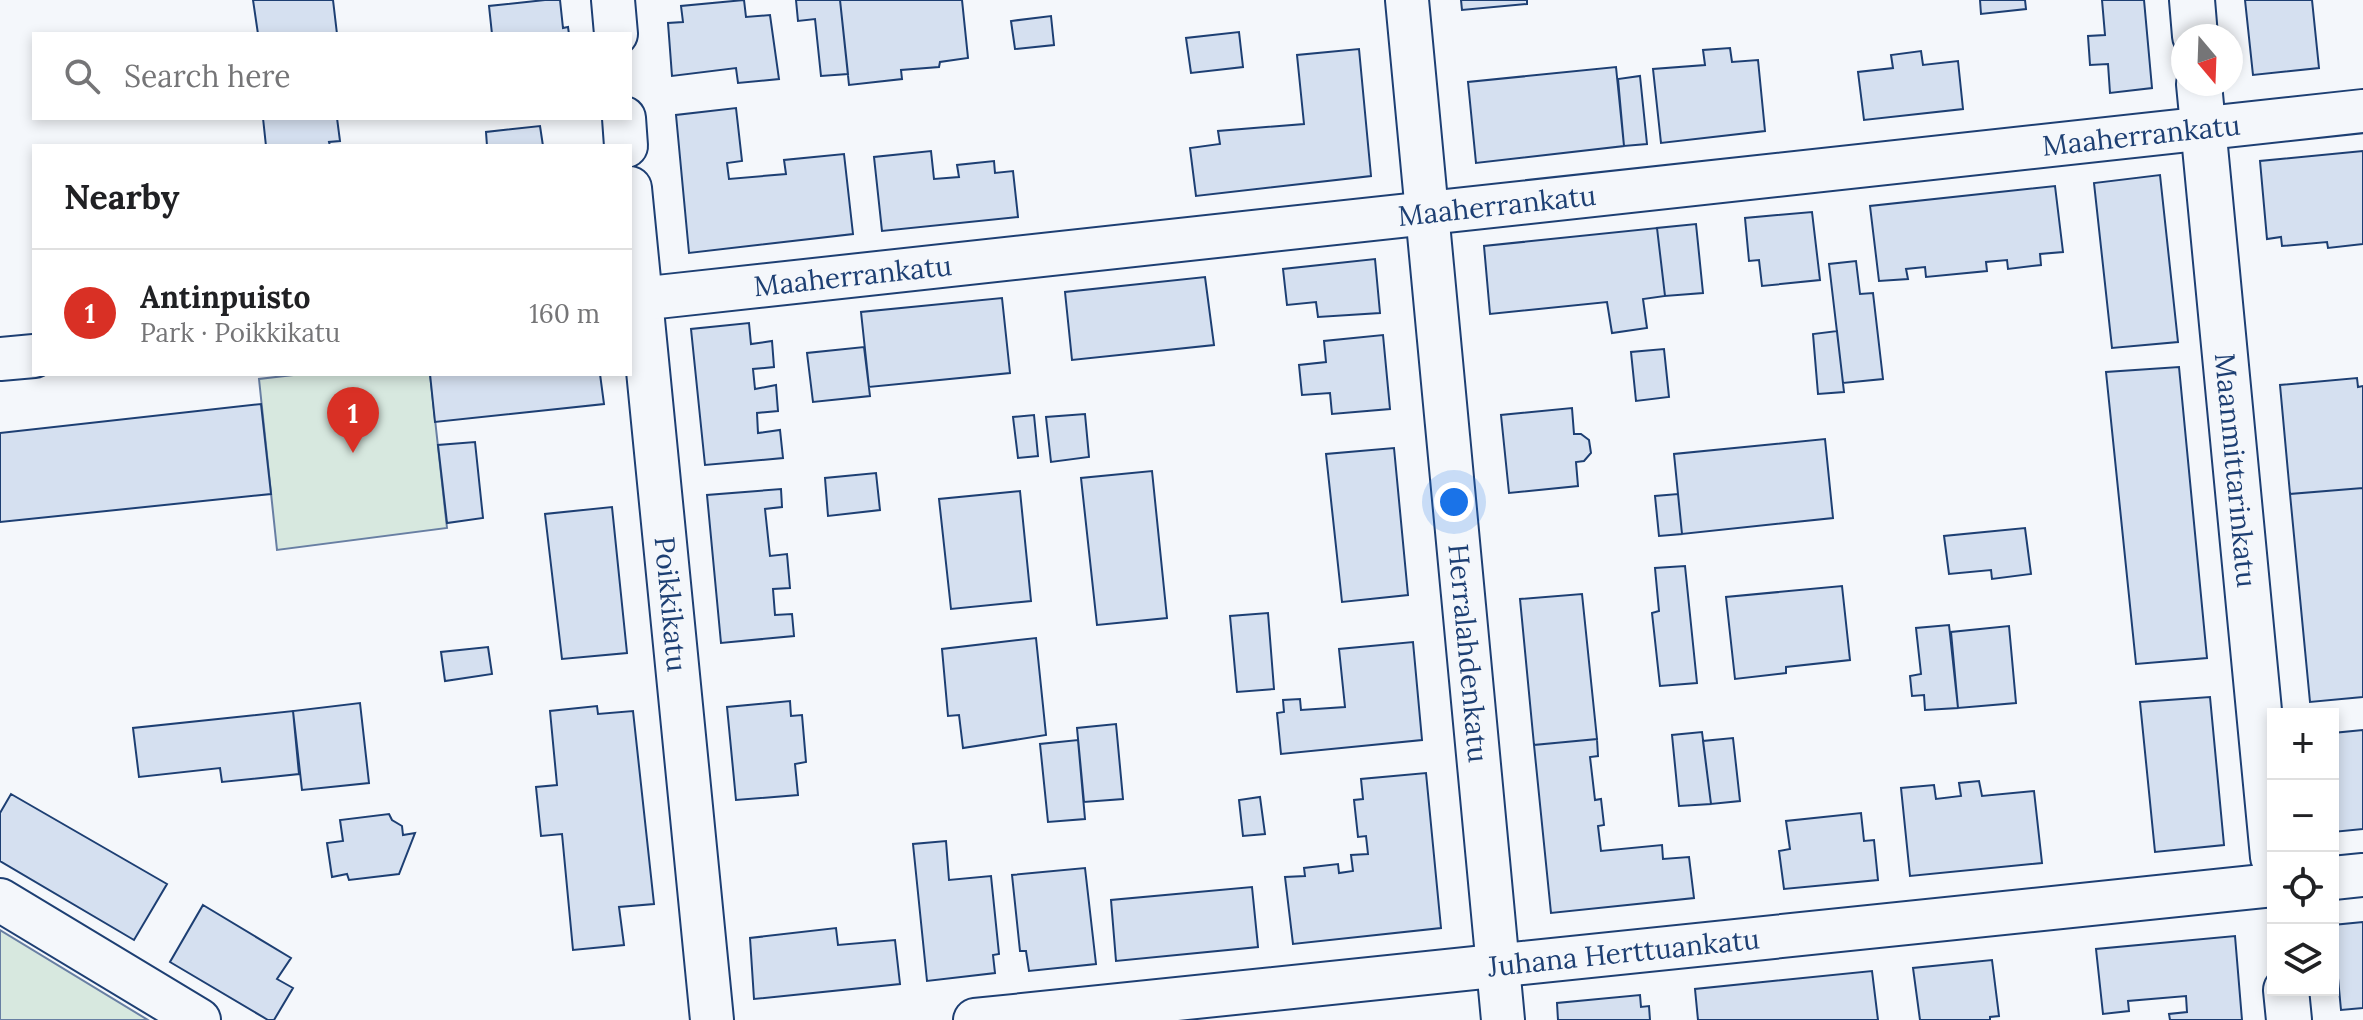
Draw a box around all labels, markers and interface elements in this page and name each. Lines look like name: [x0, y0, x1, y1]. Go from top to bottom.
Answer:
north arrow: [2171, 24, 2243, 96]
search box: [32, 32, 632, 120]
icon: search: [60, 54, 104, 98]
text: Search here: [124, 57, 291, 95]
street label: Maaherrankatu: [2040, 107, 2242, 164]
text: Nearby: [64, 175, 180, 218]
street label: Maaherrankatu: [1396, 177, 1598, 234]
street label: Maaherrankatu: [752, 247, 954, 304]
text: Antinpuisto: [140, 278, 310, 316]
text: 1: [85, 297, 95, 330]
text: 160 m: [529, 297, 600, 330]
text: Park · Poikkikatu: [140, 316, 340, 349]
street label: Maanmittarinkatu: [2207, 351, 2265, 589]
pin: 1: [327, 387, 379, 453]
your location: [1434, 482, 1474, 522]
street label: Poikkikatu: [646, 535, 696, 673]
street label: Herralahdenkatu: [1440, 542, 1497, 764]
map controls: [2267, 708, 2339, 996]
button: +: [2267, 708, 2339, 780]
button: −: [2267, 780, 2339, 852]
button: locate: [2267, 852, 2339, 924]
street label: Juhana Herttuankatu: [1485, 921, 1761, 985]
button: layers: [2267, 924, 2339, 996]

